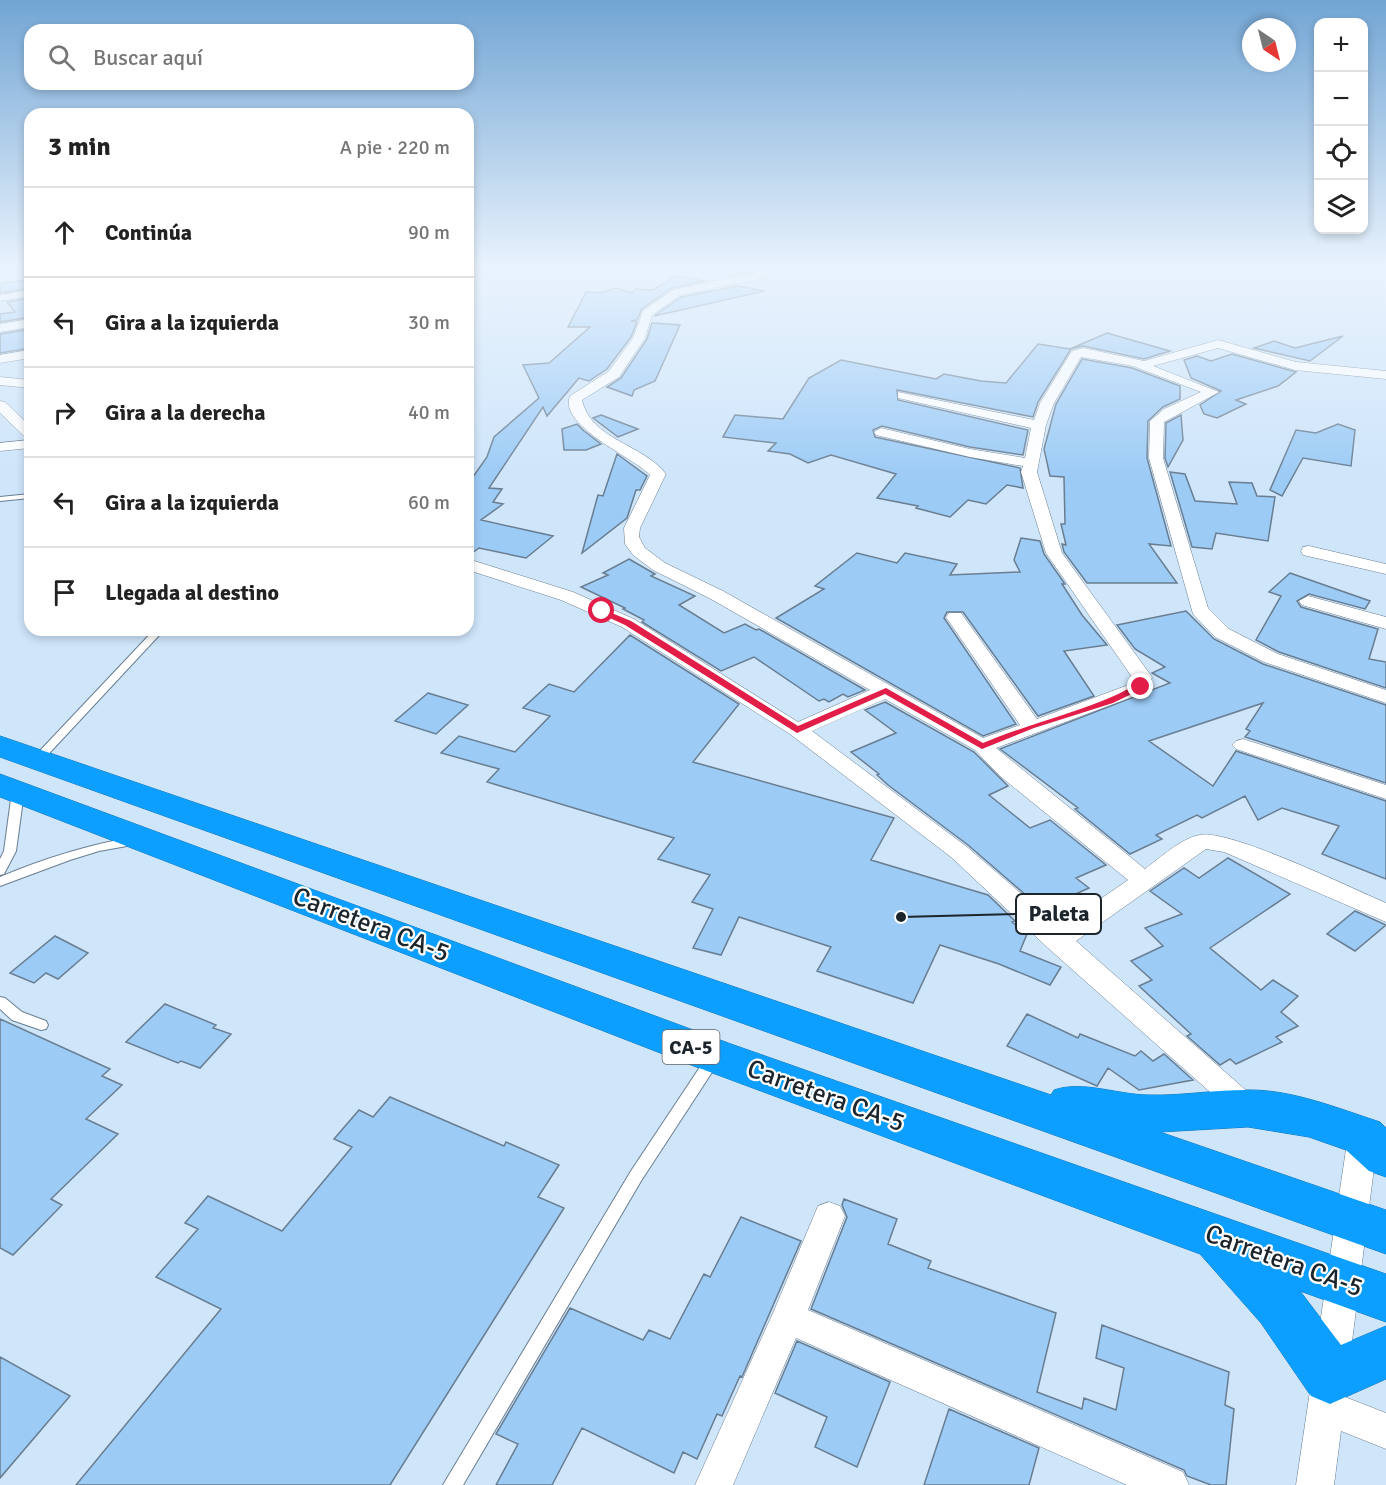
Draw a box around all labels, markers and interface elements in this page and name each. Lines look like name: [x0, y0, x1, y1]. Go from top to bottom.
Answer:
north arrow: [1242, 18, 1296, 72]
map controls: [1314, 18, 1368, 234]
button: +: [1314, 18, 1368, 72]
search box: [24, 24, 474, 90]
icon: search: [45, 41, 78, 74]
text: Buscar aquí: [93, 44, 203, 71]
button: −: [1314, 72, 1368, 126]
button: locate: [1314, 126, 1368, 180]
text: 3 min: [48, 131, 111, 163]
text: A pie · 220 m: [340, 135, 450, 160]
button: layers: [1314, 180, 1368, 234]
icon: ahead: [48, 216, 81, 249]
text: Continúa: [105, 219, 192, 246]
text: 90 m: [408, 220, 450, 245]
icon: left: [48, 306, 81, 339]
text: Gira a la izquierda: [105, 309, 279, 336]
text: 30 m: [408, 310, 450, 335]
icon: right: [48, 396, 81, 429]
text: Gira a la derecha: [105, 399, 266, 426]
text: 40 m: [408, 400, 450, 425]
icon: left: [48, 486, 81, 519]
text: Gira a la izquierda: [105, 489, 279, 516]
text: 60 m: [408, 490, 450, 515]
icon: arrive: [48, 576, 81, 609]
text: Llegada al destino: [105, 579, 279, 606]
route start: [588, 597, 614, 623]
route end: [1127, 673, 1153, 699]
street label: Carretera CA-5: [288, 880, 454, 970]
callout: Paleta: [1016, 894, 1101, 934]
text: Paleta: [1029, 900, 1089, 927]
road number: CA-5: [662, 1030, 720, 1064]
street label: Carretera CA-5: [743, 1053, 909, 1139]
street label: Carretera CA-5: [1201, 1218, 1367, 1304]

